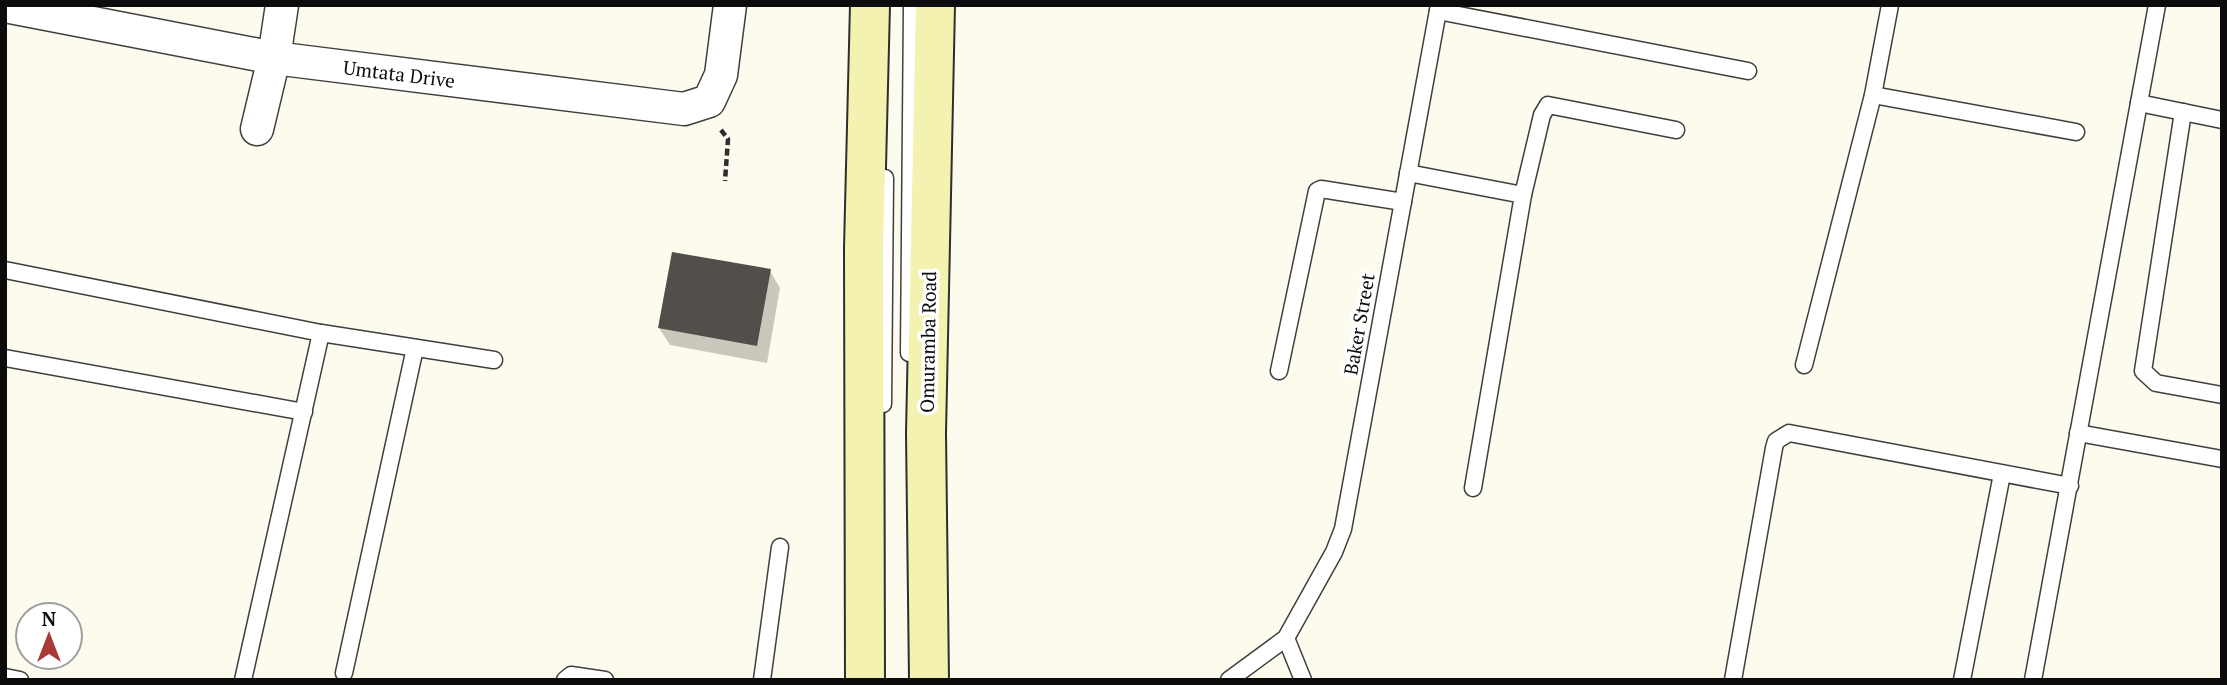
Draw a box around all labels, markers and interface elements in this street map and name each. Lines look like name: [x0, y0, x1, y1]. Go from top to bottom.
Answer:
street label: Umtata Drive: [342, 54, 456, 93]
street label: Omuramba Road: [914, 271, 941, 413]
street label: Baker Street: [1337, 271, 1380, 377]
north arrow: [14, 601, 84, 671]
text: N: [42, 606, 57, 631]

